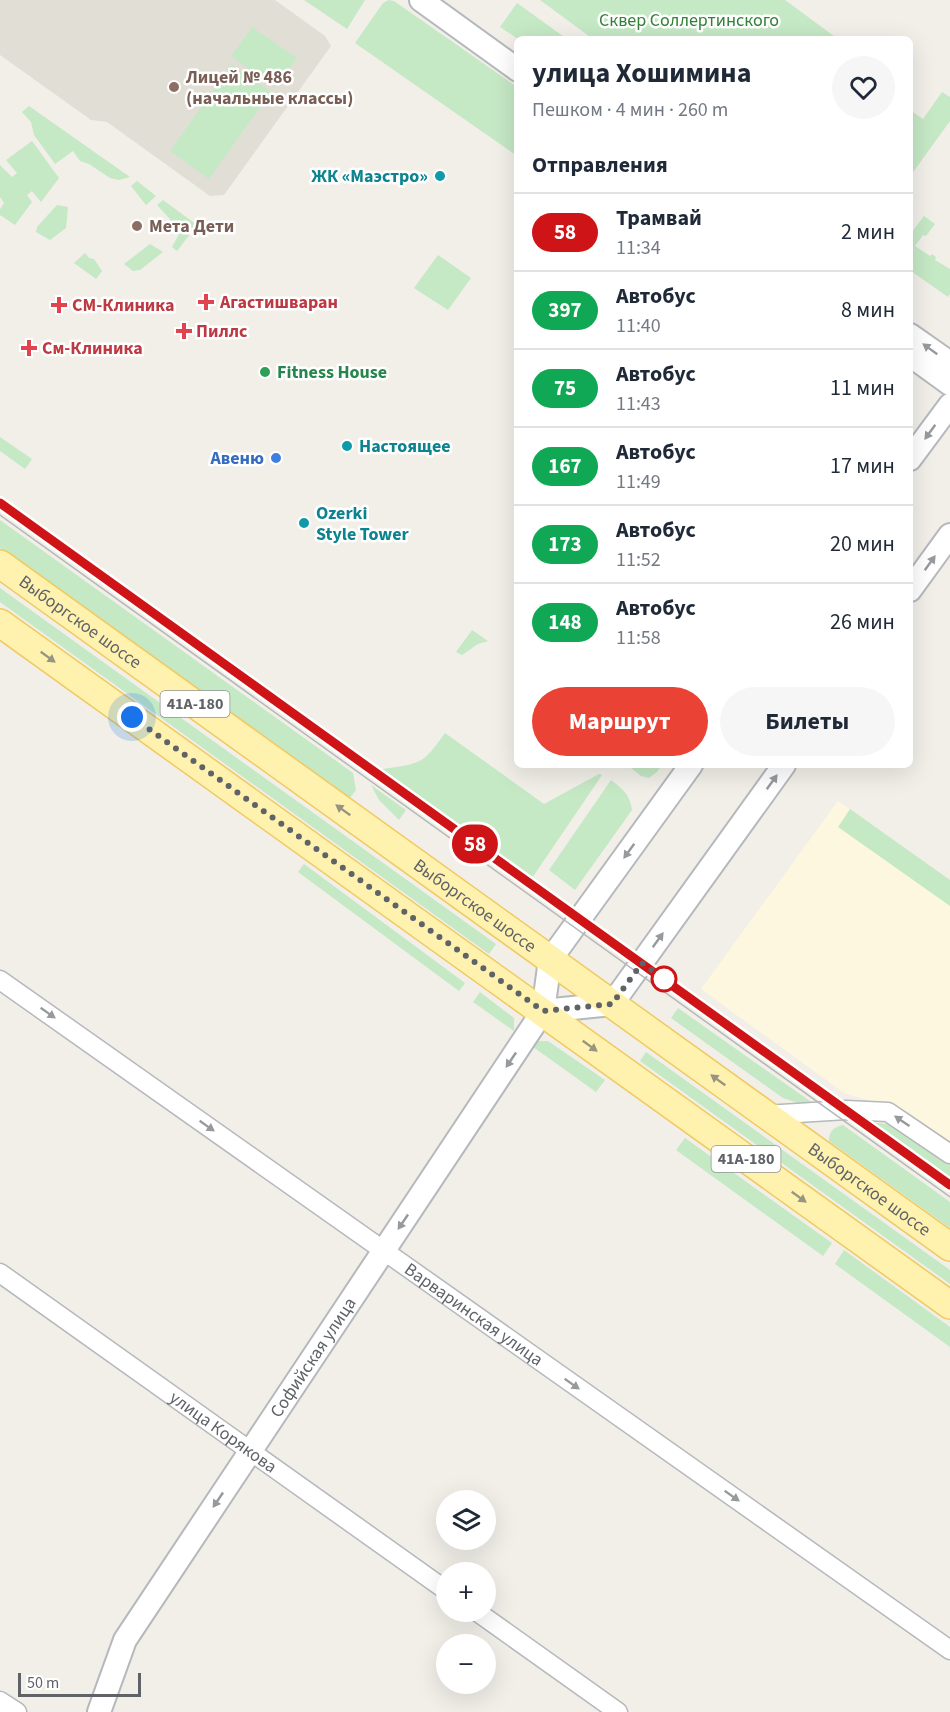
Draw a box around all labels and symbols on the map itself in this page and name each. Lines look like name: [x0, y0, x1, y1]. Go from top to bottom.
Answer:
park label: Сквер Соллертинского: [599, 8, 779, 33]
place label: Лицей № 486 (начальные классы): [185, 65, 353, 111]
marker: Лицей № 486 (начальные классы): [167, 80, 181, 94]
place label: ЖК «Маэстро»: [311, 164, 428, 189]
marker: ЖК «Маэстро»: [433, 169, 447, 183]
place label: Мета Дети: [149, 214, 234, 239]
marker: Мета Дети: [130, 219, 144, 233]
place label: Агастишваран: [219, 290, 338, 315]
place label: СМ-Клиника: [72, 293, 175, 318]
marker: Агастишваран: [197, 293, 215, 311]
marker: СМ-Клиника: [50, 296, 68, 314]
place label: Пиллс: [196, 319, 248, 344]
marker: Пиллс: [177, 324, 191, 338]
place label: См-Клиника: [42, 336, 143, 361]
marker: См-Клиника: [20, 339, 38, 357]
one-way arrow: [923, 343, 939, 355]
place label: Fitness House: [277, 360, 387, 385]
marker: Fitness House: [258, 365, 272, 379]
one-way arrow: [924, 424, 936, 440]
place label: Настоящее: [359, 434, 451, 459]
marker: Настоящее: [340, 439, 354, 453]
place label: Авеню: [209, 446, 264, 471]
marker: Авеню: [269, 451, 283, 465]
place label: Ozerki Style Tower: [316, 501, 409, 547]
marker: Ozerki Style Tower: [297, 516, 311, 530]
one-way arrow: [924, 555, 936, 571]
street label: Выборгское шоссе: [14, 569, 147, 675]
one-way arrow: [39, 651, 55, 663]
road number: 41А-180: [160, 691, 230, 717]
your location: [117, 702, 147, 732]
one-way arrow: [766, 774, 778, 790]
one-way arrow: [336, 804, 352, 816]
line badge: 58: [448, 824, 502, 864]
one-way arrow: [623, 842, 635, 858]
street label: Выборгское шоссе: [408, 853, 542, 958]
one-way arrow: [652, 932, 664, 947]
unlabelled marker: [651, 966, 677, 992]
one-way arrow: [39, 1007, 55, 1019]
one-way arrow: [582, 1040, 598, 1052]
one-way arrow: [505, 1052, 516, 1068]
one-way arrow: [710, 1074, 726, 1086]
one-way arrow: [894, 1115, 910, 1127]
one-way arrow: [199, 1120, 215, 1132]
street label: Выборгское шоссе: [803, 1136, 936, 1242]
road number: 41А-180: [712, 1146, 780, 1172]
one-way arrow: [791, 1191, 807, 1203]
one-way arrow: [397, 1214, 408, 1231]
street label: Варваринская улица: [400, 1257, 548, 1372]
street label: Софийская улица: [264, 1292, 362, 1422]
one-way arrow: [564, 1378, 580, 1390]
street label: улица Корякова: [164, 1385, 282, 1479]
one-way arrow: [723, 1490, 739, 1502]
one-way arrow: [212, 1491, 224, 1507]
scale bar: [18, 1670, 141, 1698]

